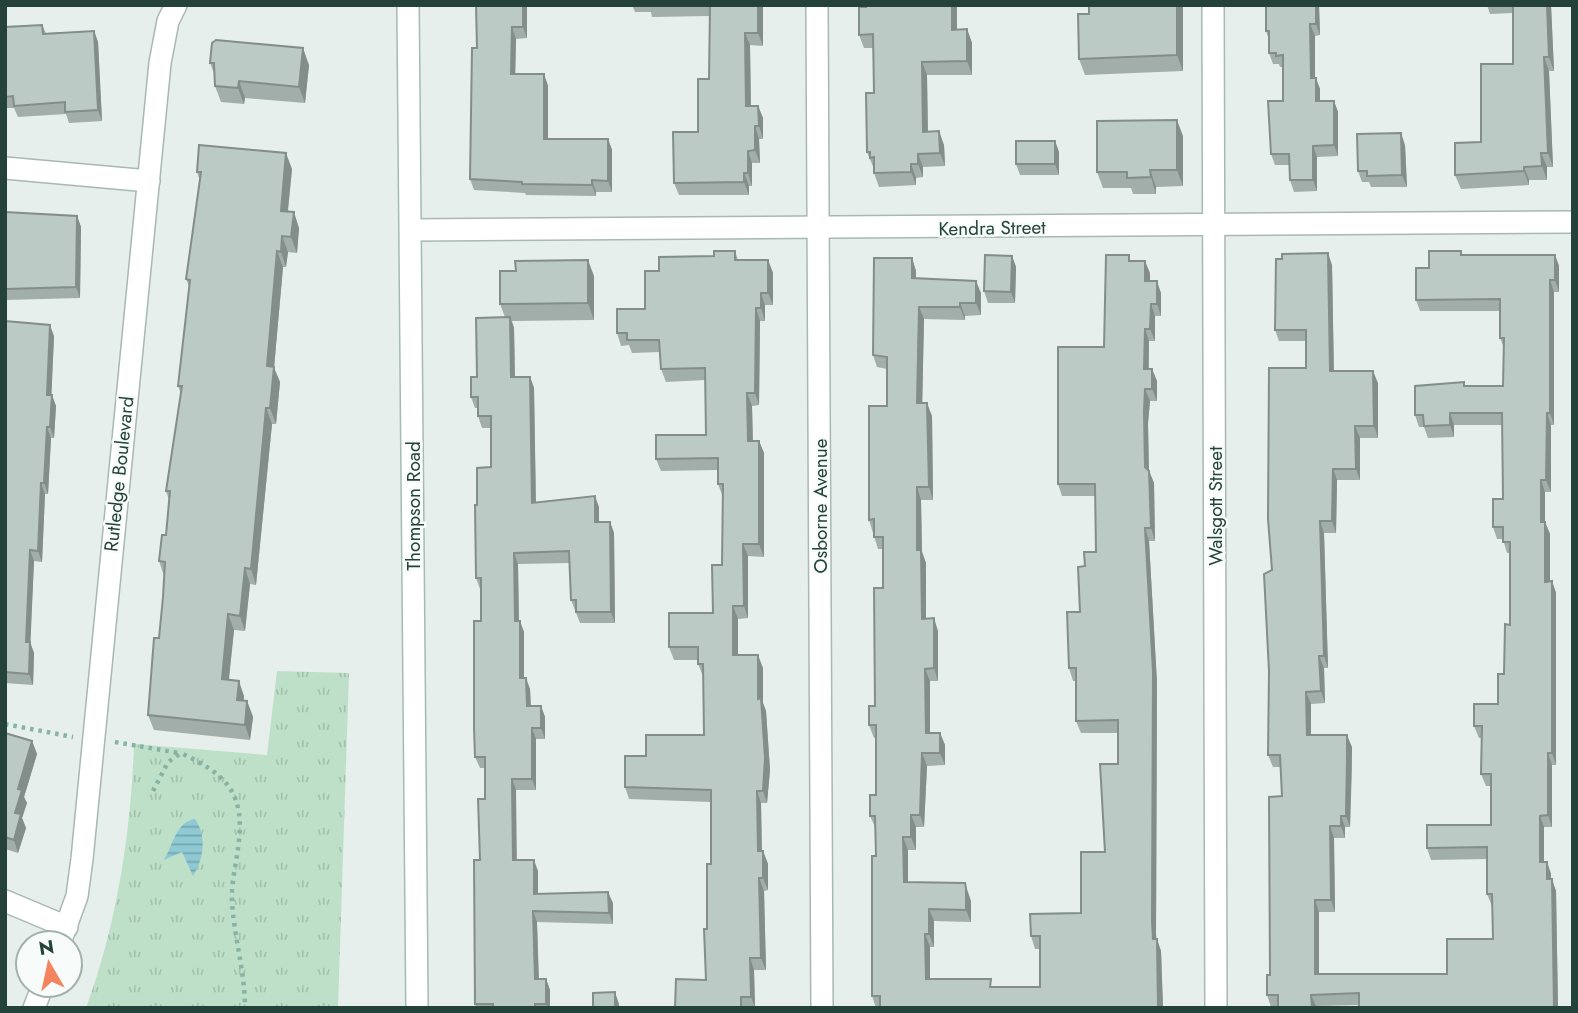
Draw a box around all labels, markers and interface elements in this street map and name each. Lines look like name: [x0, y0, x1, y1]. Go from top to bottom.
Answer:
street label: Kendra Street: [938, 214, 1046, 242]
street label: Rutledge Boulevard: [97, 395, 141, 553]
street label: Osborne Avenue: [807, 438, 834, 574]
street label: Thompson Road: [400, 441, 427, 571]
street label: Walsgott Street: [1202, 446, 1229, 566]
north arrow: [14, 929, 84, 999]
text: N: [37, 933, 56, 962]

